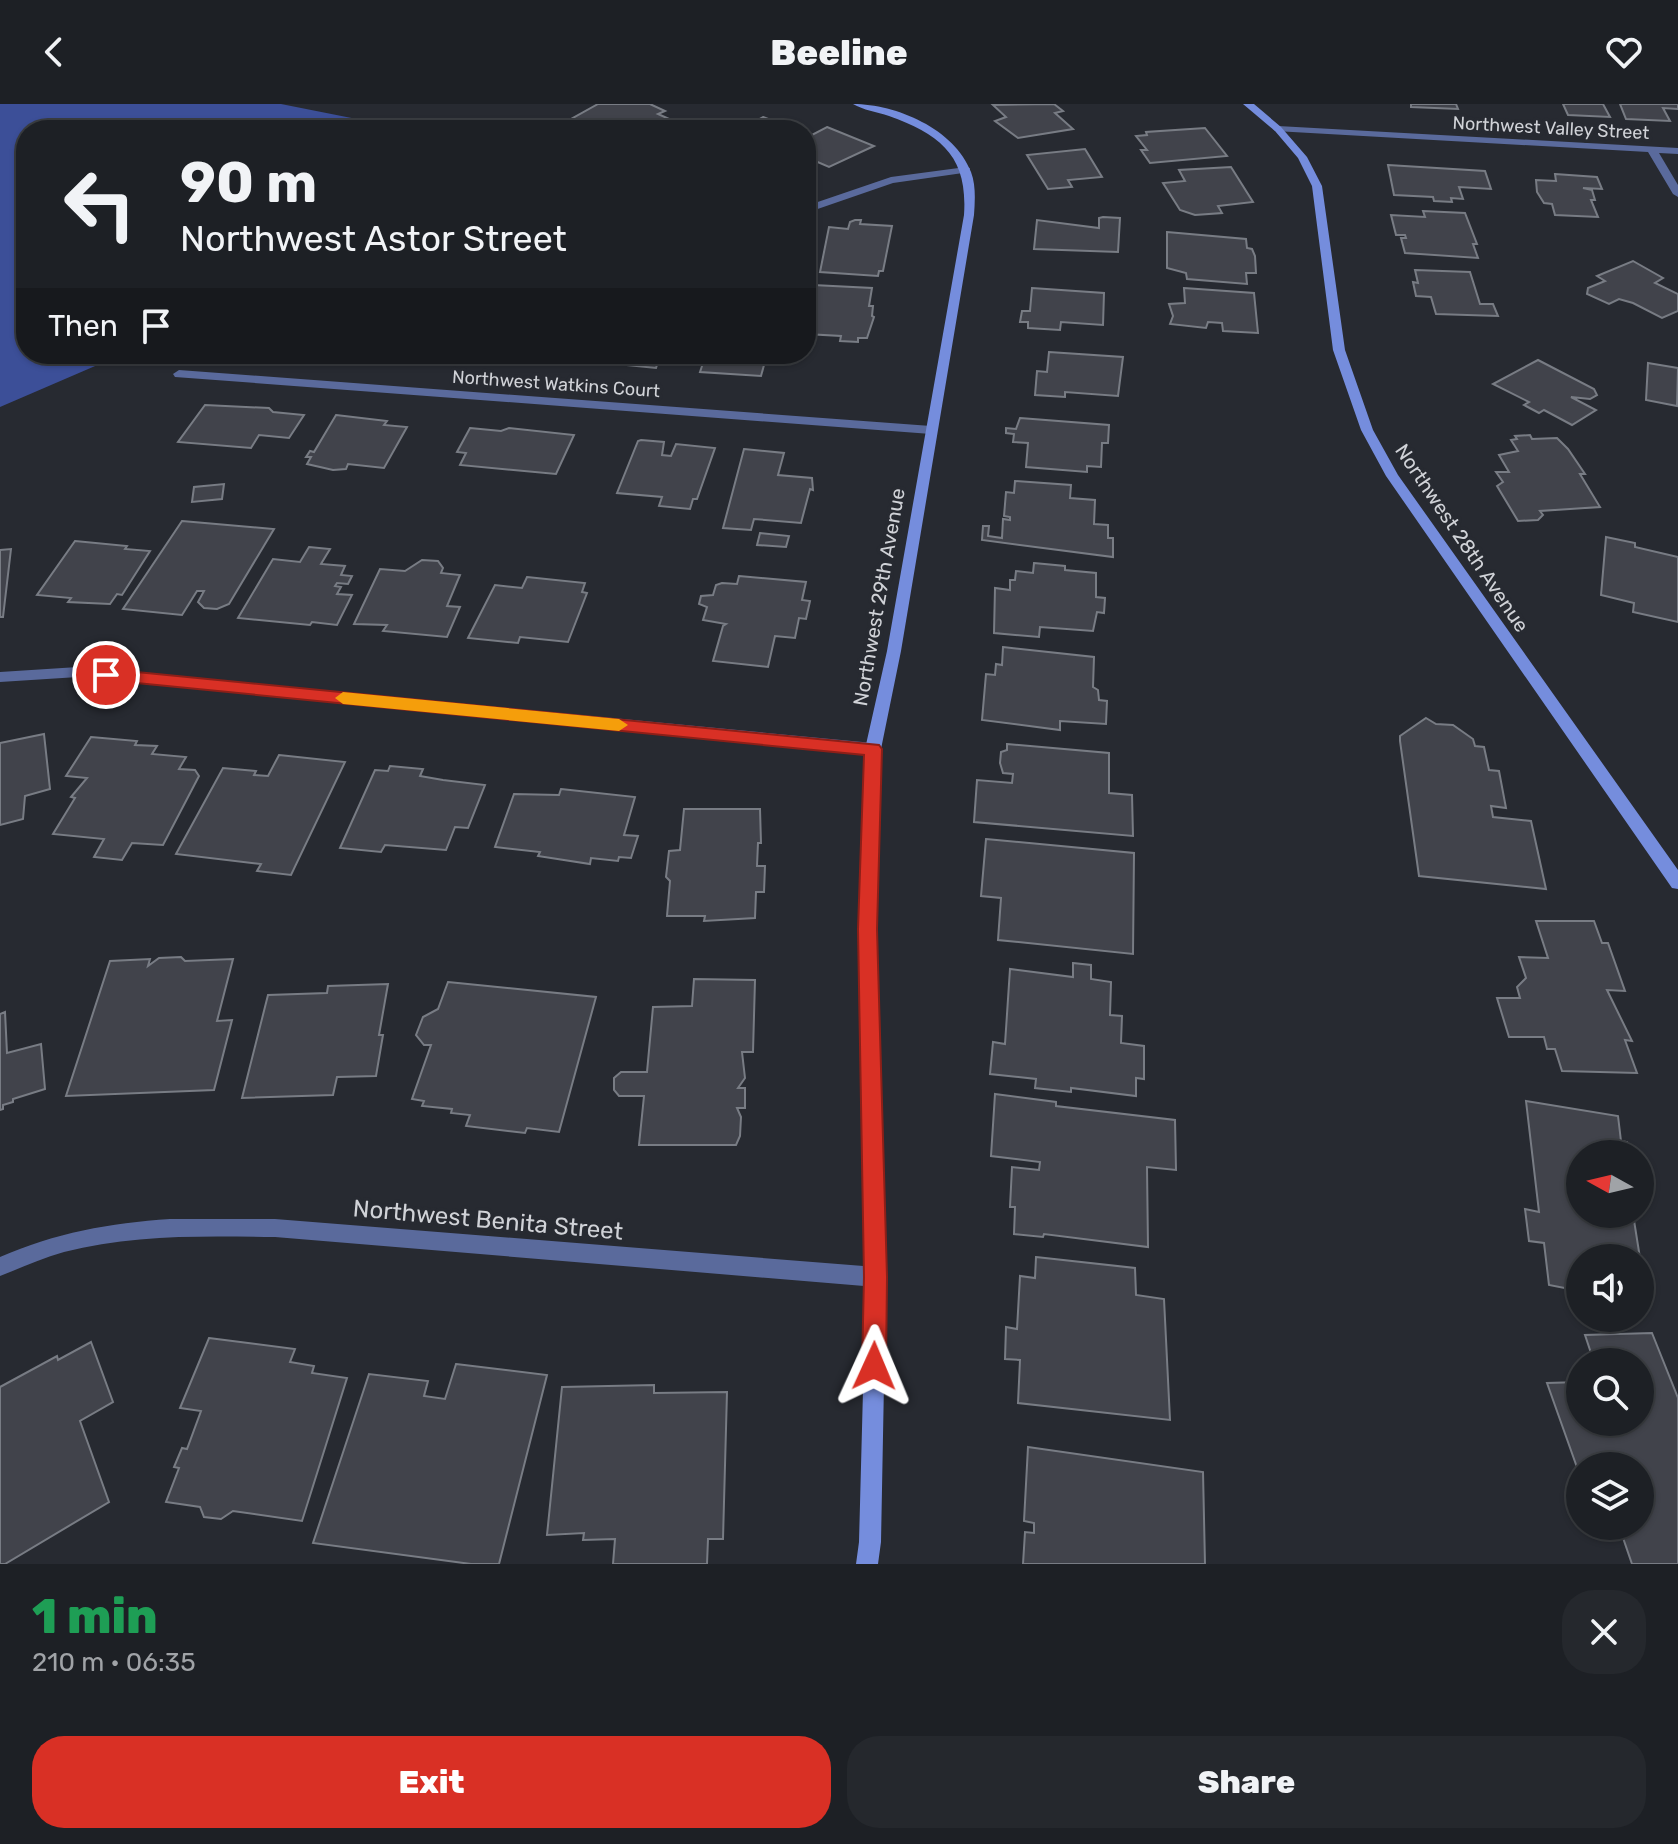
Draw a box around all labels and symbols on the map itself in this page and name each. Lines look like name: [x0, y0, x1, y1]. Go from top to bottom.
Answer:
street label: Northwest Valley Street: [1452, 112, 1650, 144]
street label: Northwest Watkins Court: [451, 366, 661, 402]
street label: Northwest 28th Avenue: [1390, 439, 1534, 637]
street label: Northwest 29th Avenue: [848, 486, 910, 708]
pin: [72, 641, 140, 709]
north arrow: [1566, 1140, 1654, 1228]
street label: Northwest Benita Street: [352, 1194, 624, 1246]
position arrow: [832, 1324, 916, 1408]

